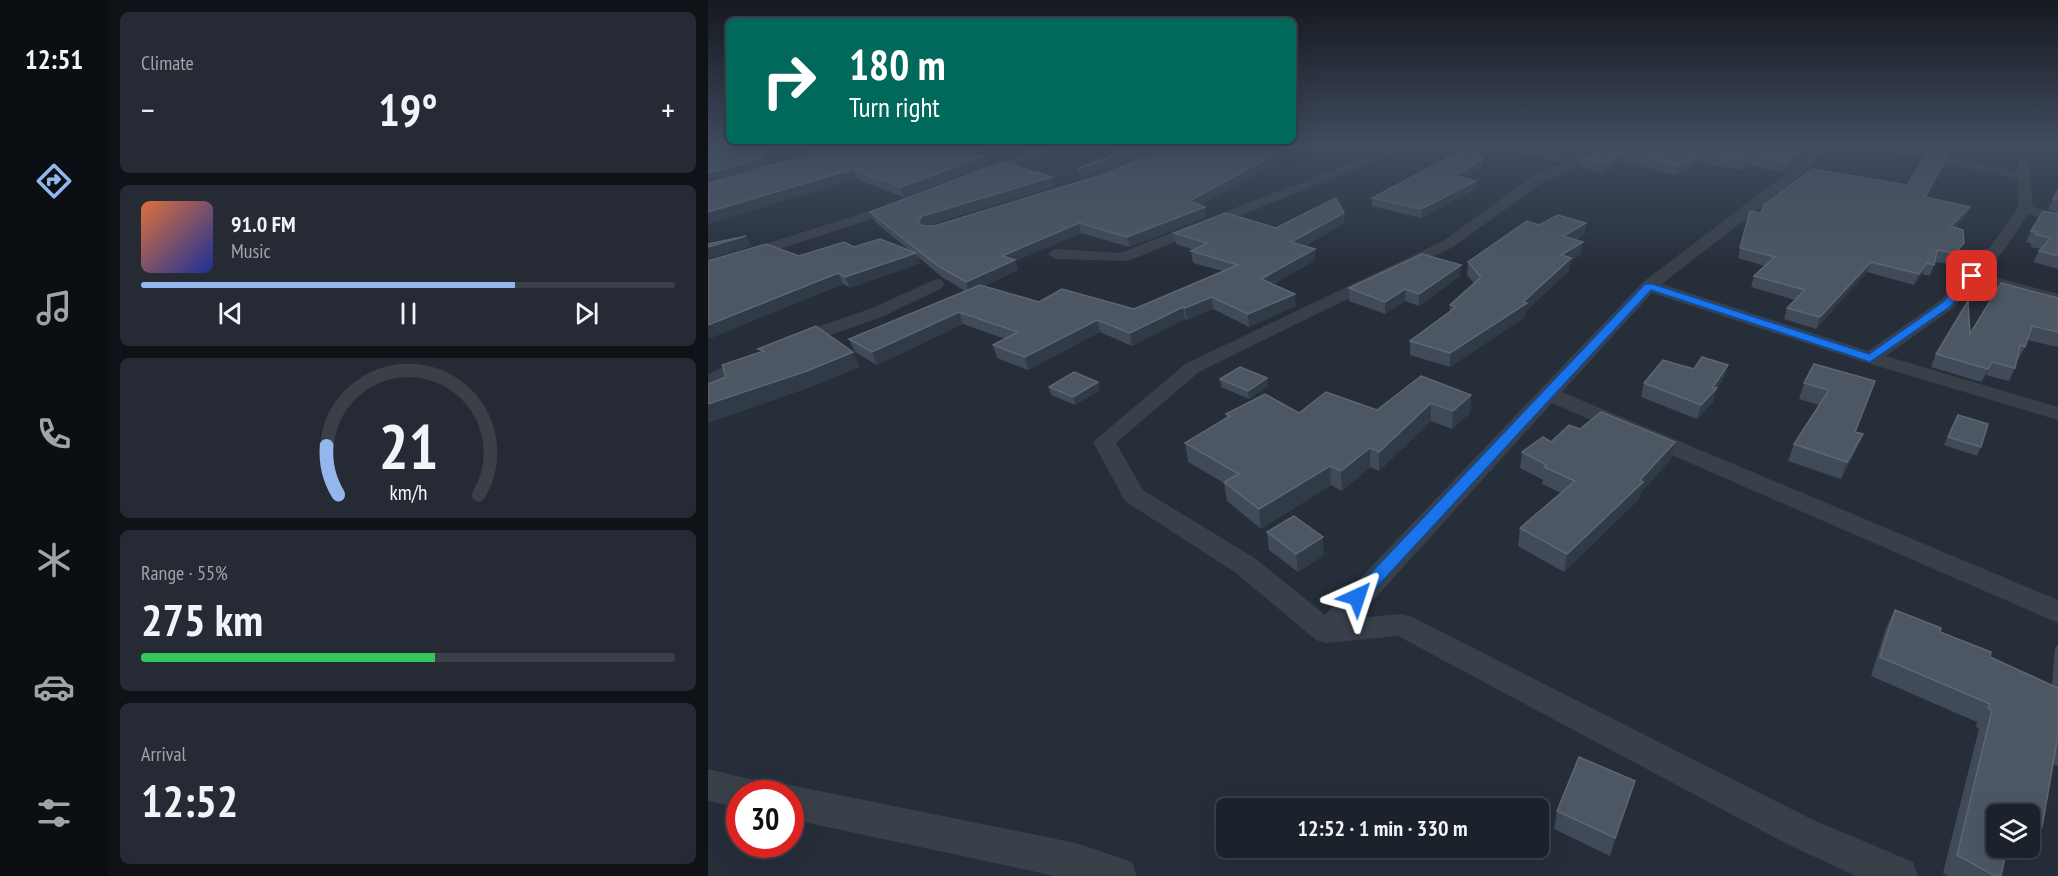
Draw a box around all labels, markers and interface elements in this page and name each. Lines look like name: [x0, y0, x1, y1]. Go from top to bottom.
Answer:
text: 180 m: [849, 37, 946, 92]
text: 12:51: [25, 42, 83, 76]
icon: right: [750, 42, 828, 120]
text: Climate: [141, 50, 194, 76]
text: 19°: [378, 80, 438, 138]
text: −: [141, 88, 155, 131]
text: +: [661, 88, 675, 131]
text: Turn right: [849, 90, 940, 124]
icon: directions: [33, 160, 75, 202]
text: 91.0 FM: [231, 210, 296, 238]
text: Music: [231, 238, 271, 264]
pin: [1946, 250, 1997, 301]
icon: arrive: [1955, 259, 1988, 292]
icon: music: [33, 287, 75, 329]
icon: previous: [214, 297, 247, 330]
icon: pause: [392, 297, 425, 330]
icon: next: [570, 297, 603, 330]
text: 21: [378, 405, 438, 486]
icon: phone: [33, 413, 75, 455]
text: km/h: [389, 478, 427, 506]
icon: climate: [33, 539, 75, 581]
text: Range · 55%: [141, 560, 228, 586]
position arrow: [1325, 565, 1389, 629]
text: 275 km: [141, 590, 263, 648]
icon: car: [33, 666, 75, 708]
text: Arrival: [141, 741, 186, 767]
text: 12:52: [141, 771, 238, 829]
speed limit sign: 30: [726, 780, 804, 858]
icon: filters: [33, 792, 75, 834]
map controls: [1986, 804, 2040, 858]
button: layers: [1986, 804, 2040, 858]
text: 12:52 · 1 min · 330 m: [1297, 814, 1468, 842]

